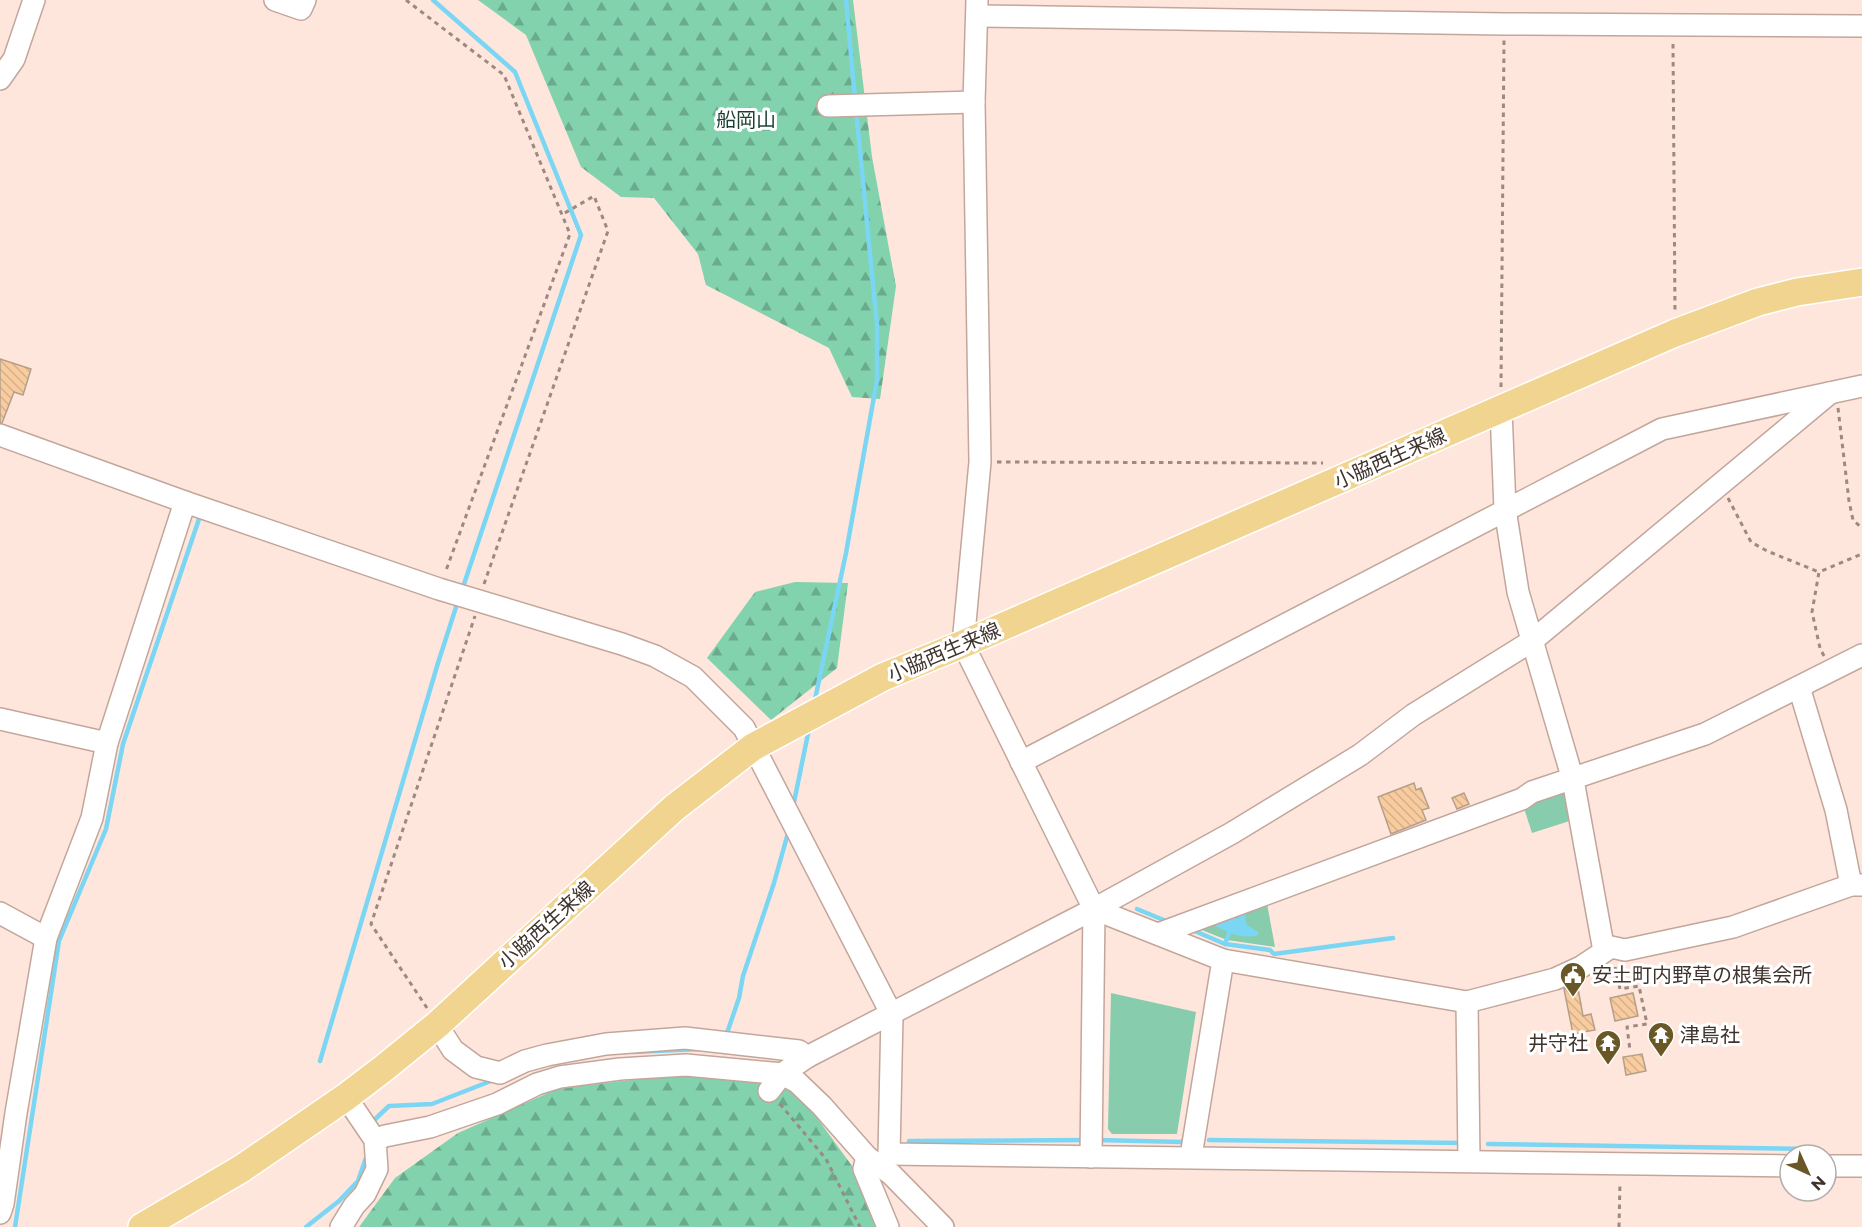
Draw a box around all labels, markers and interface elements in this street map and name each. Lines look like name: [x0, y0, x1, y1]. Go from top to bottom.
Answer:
park label: 船岡山: [716, 108, 776, 132]
street label: 小脇西生来線: [1330, 423, 1450, 493]
street label: 小脇西生来線: [884, 618, 1004, 686]
street label: 小脇西生来線: [493, 876, 599, 974]
public building icon: 安土町内野草の根集会所: [1558, 960, 1588, 998]
place label: 安土町内野草の根集会所: [1592, 963, 1812, 987]
temple icon: 津島社: [1646, 1020, 1676, 1058]
place label: 津島社: [1680, 1023, 1740, 1047]
temple icon: 井守社: [1593, 1028, 1623, 1066]
place label: 井守社: [1528, 1031, 1588, 1055]
north arrow: [1778, 1143, 1838, 1203]
text: N: [1807, 1172, 1830, 1195]

